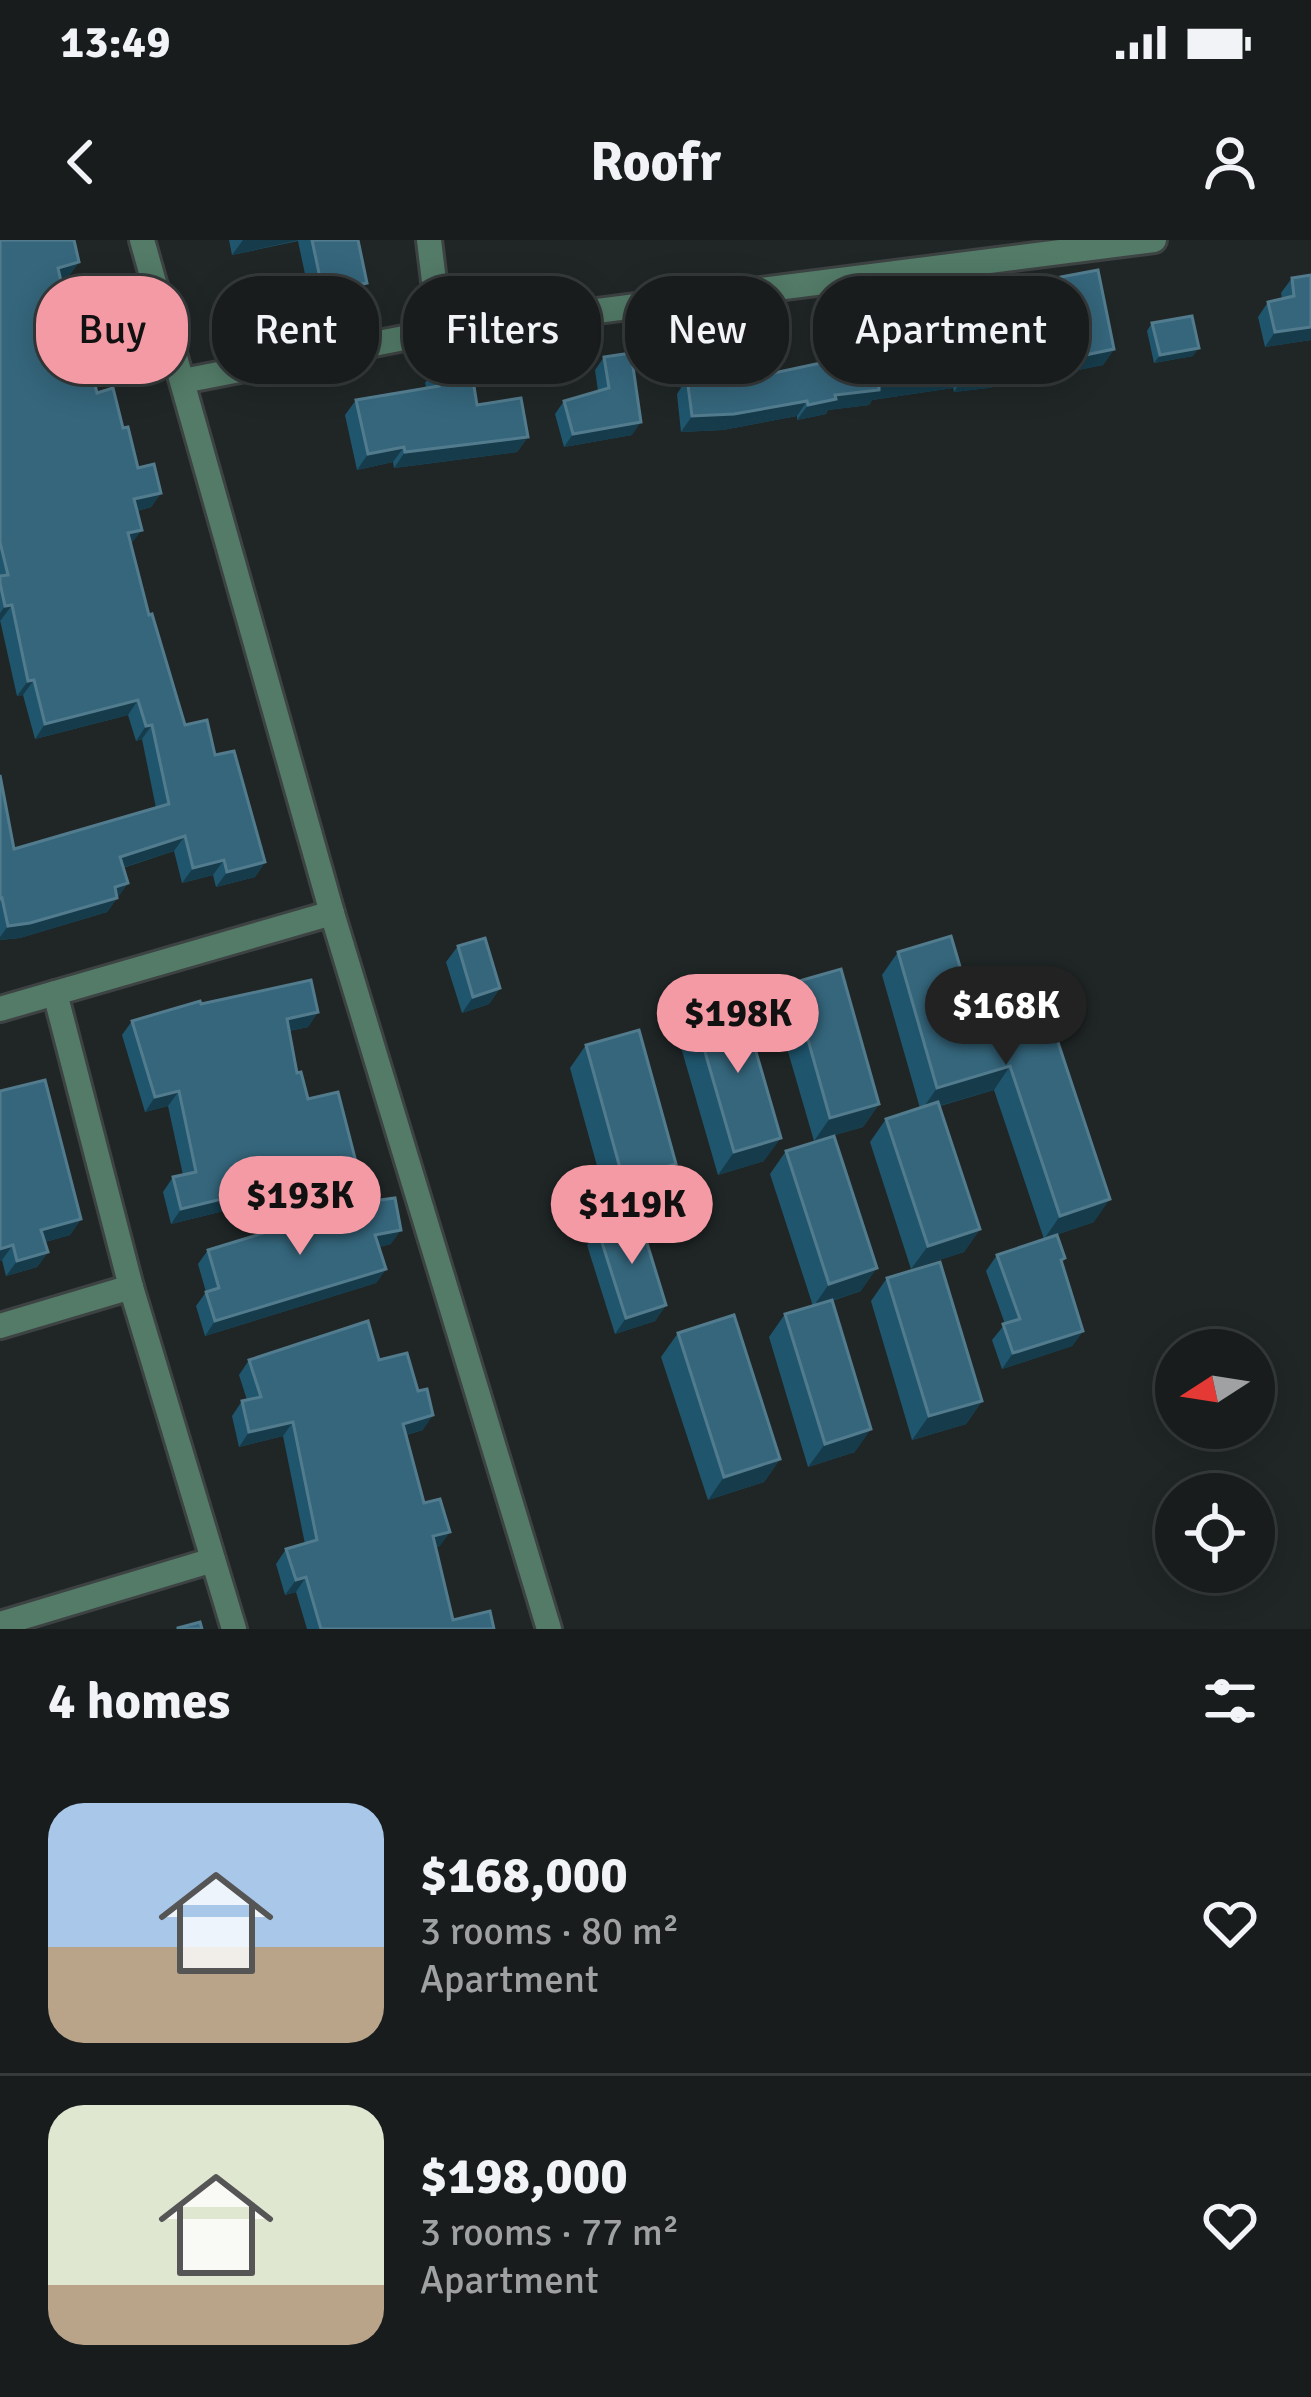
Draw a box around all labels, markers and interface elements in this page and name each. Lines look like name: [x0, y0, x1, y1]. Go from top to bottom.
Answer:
text: 13:49: [60, 15, 170, 70]
icon: back: [48, 129, 114, 195]
text: Roofr: [590, 129, 721, 196]
icon: person: [1197, 129, 1263, 195]
chip: Buy: [36, 276, 188, 384]
chip: Rent: [212, 276, 379, 384]
chip: Filters: [403, 276, 601, 384]
chip: New: [625, 276, 789, 384]
chip: Apartment: [813, 276, 1089, 384]
pin: $168K: [922, 966, 1090, 1068]
pin: $198K: [654, 974, 822, 1076]
text: $168K: [952, 981, 1060, 1029]
text: $198K: [684, 989, 792, 1037]
pin: $193K: [216, 1156, 384, 1258]
pin: $119K: [548, 1165, 716, 1267]
text: $193K: [246, 1171, 354, 1219]
text: $119K: [578, 1180, 686, 1228]
north arrow: [1155, 1329, 1275, 1449]
map controls: [1155, 1329, 1275, 1593]
button: locate: [1155, 1473, 1275, 1593]
icon: filters: [1197, 1668, 1263, 1734]
text: 4 homes: [48, 1670, 230, 1733]
text: $168,000: [420, 1844, 628, 1907]
icon: home: [144, 1851, 288, 1995]
icon: heart: [1197, 1890, 1263, 1956]
text: 3 rooms · 80 m²: [420, 1907, 679, 1955]
text: Apartment: [420, 1955, 599, 2003]
text: $198,000: [420, 2145, 628, 2208]
icon: home: [144, 2153, 288, 2297]
icon: heart: [1197, 2192, 1263, 2258]
text: 3 rooms · 77 m²: [420, 2208, 679, 2256]
text: Apartment: [420, 2256, 599, 2304]

